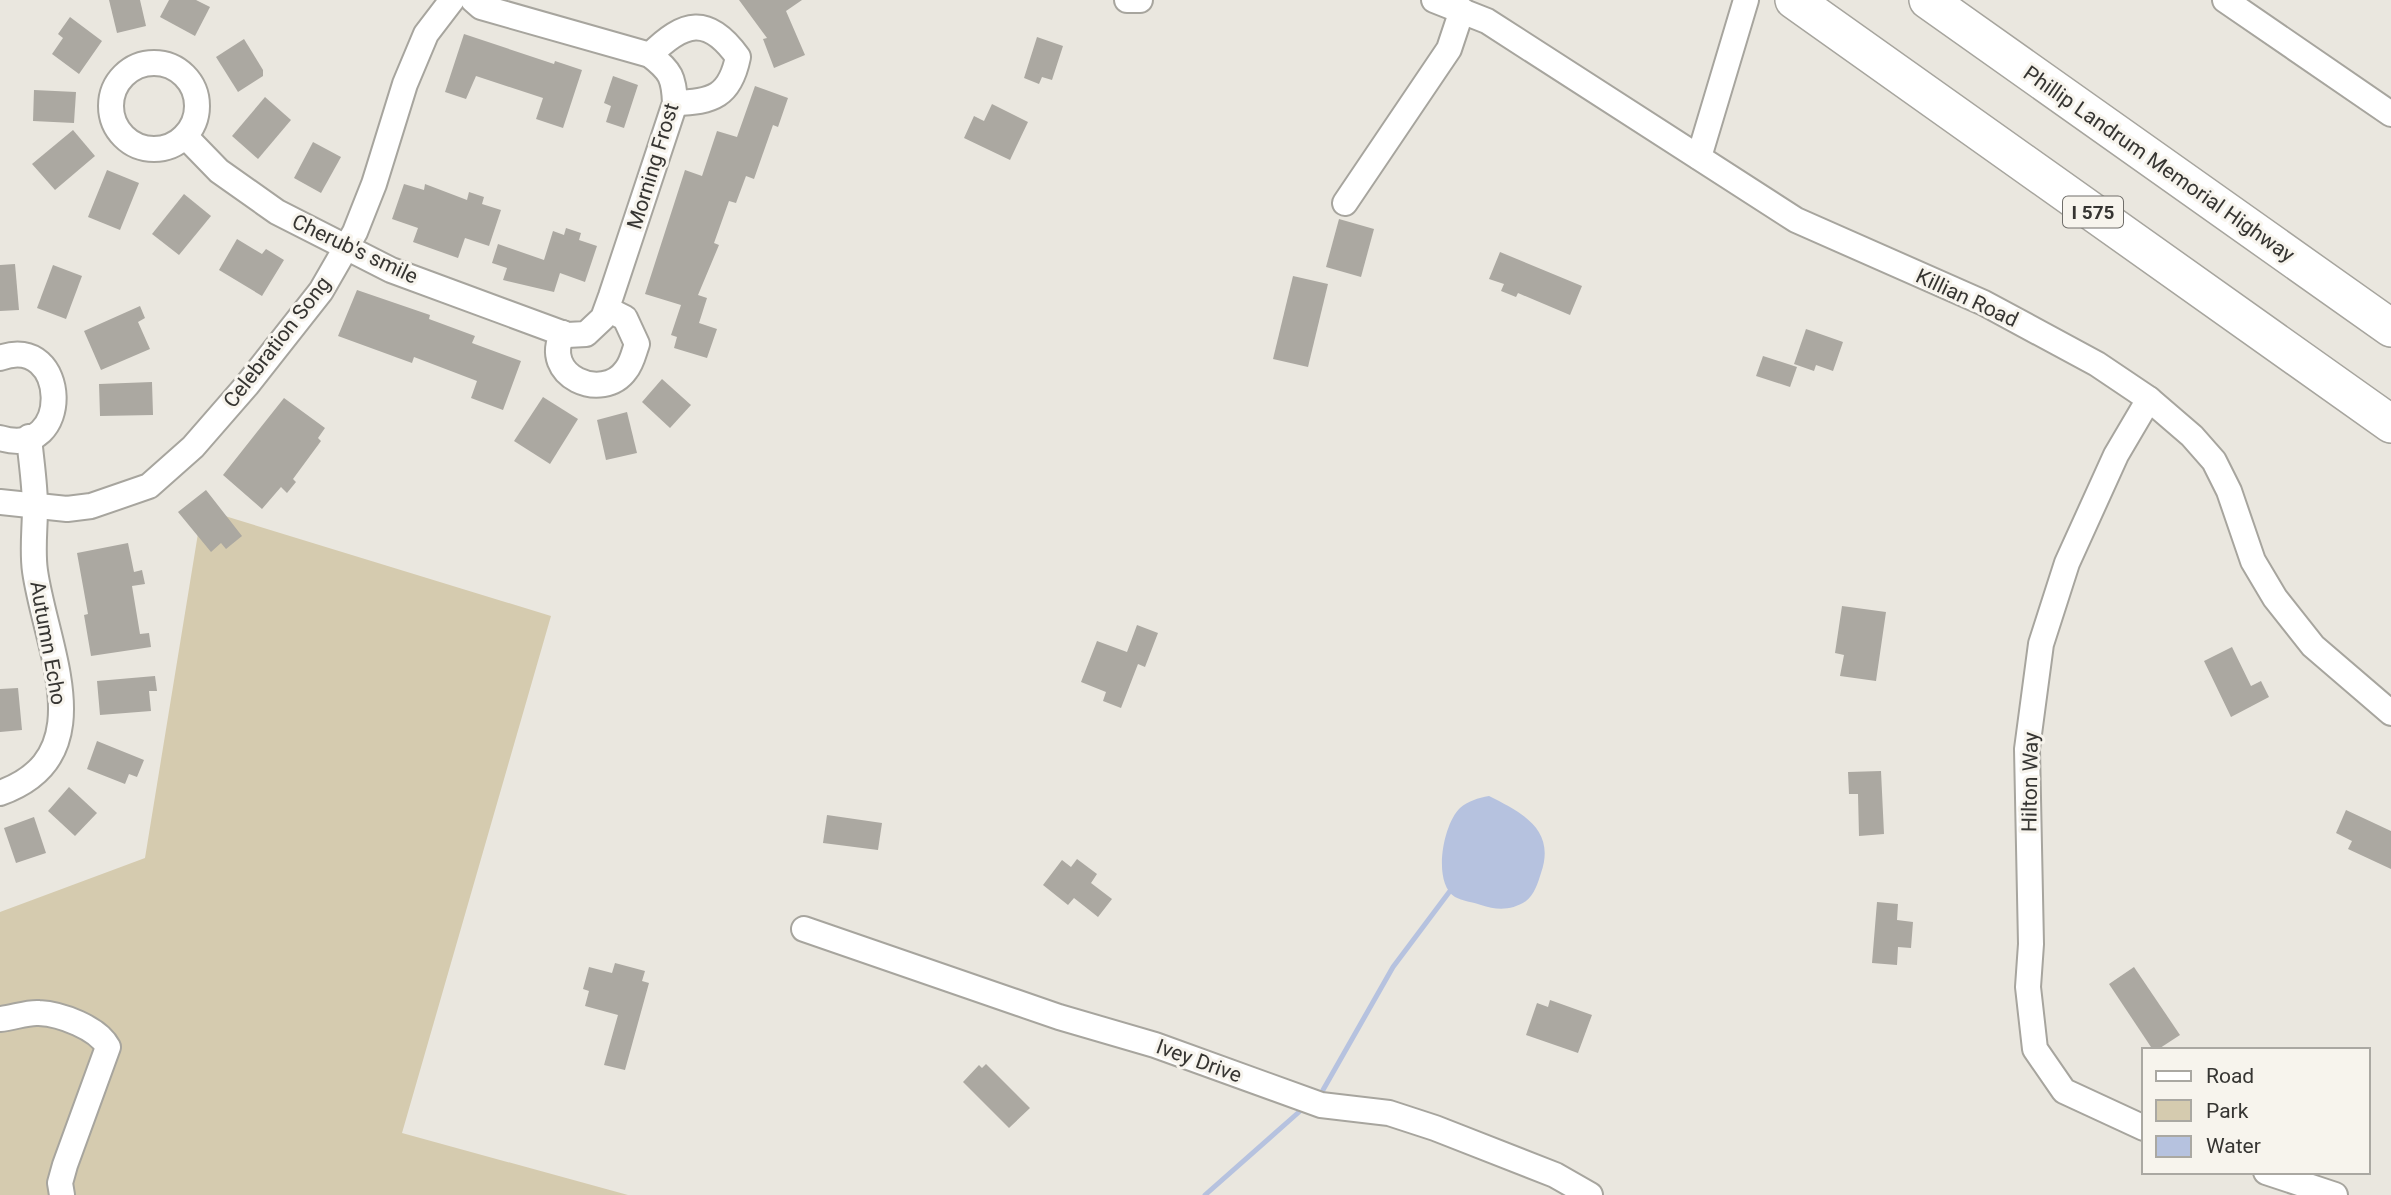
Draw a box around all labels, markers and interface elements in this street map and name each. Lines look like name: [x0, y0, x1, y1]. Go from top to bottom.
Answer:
street label: Phillip Landrum Memorial Highway: [2019, 61, 2299, 267]
street label: Morning Frost: [622, 100, 684, 232]
road number: I 575: [2063, 196, 2123, 228]
street label: Cherub's smile: [288, 209, 422, 289]
street label: Killian Road: [1912, 264, 2022, 332]
street label: Celebration Song: [218, 272, 336, 412]
street label: Autumn Echo: [25, 579, 71, 707]
street label: Hilton Way: [2017, 732, 2043, 832]
street label: Ivey Drive: [1153, 1034, 1245, 1088]
legend: [2142, 1048, 2370, 1174]
text: Road: [2206, 1064, 2254, 1088]
text: Park: [2206, 1099, 2249, 1123]
text: Water: [2206, 1134, 2261, 1158]

